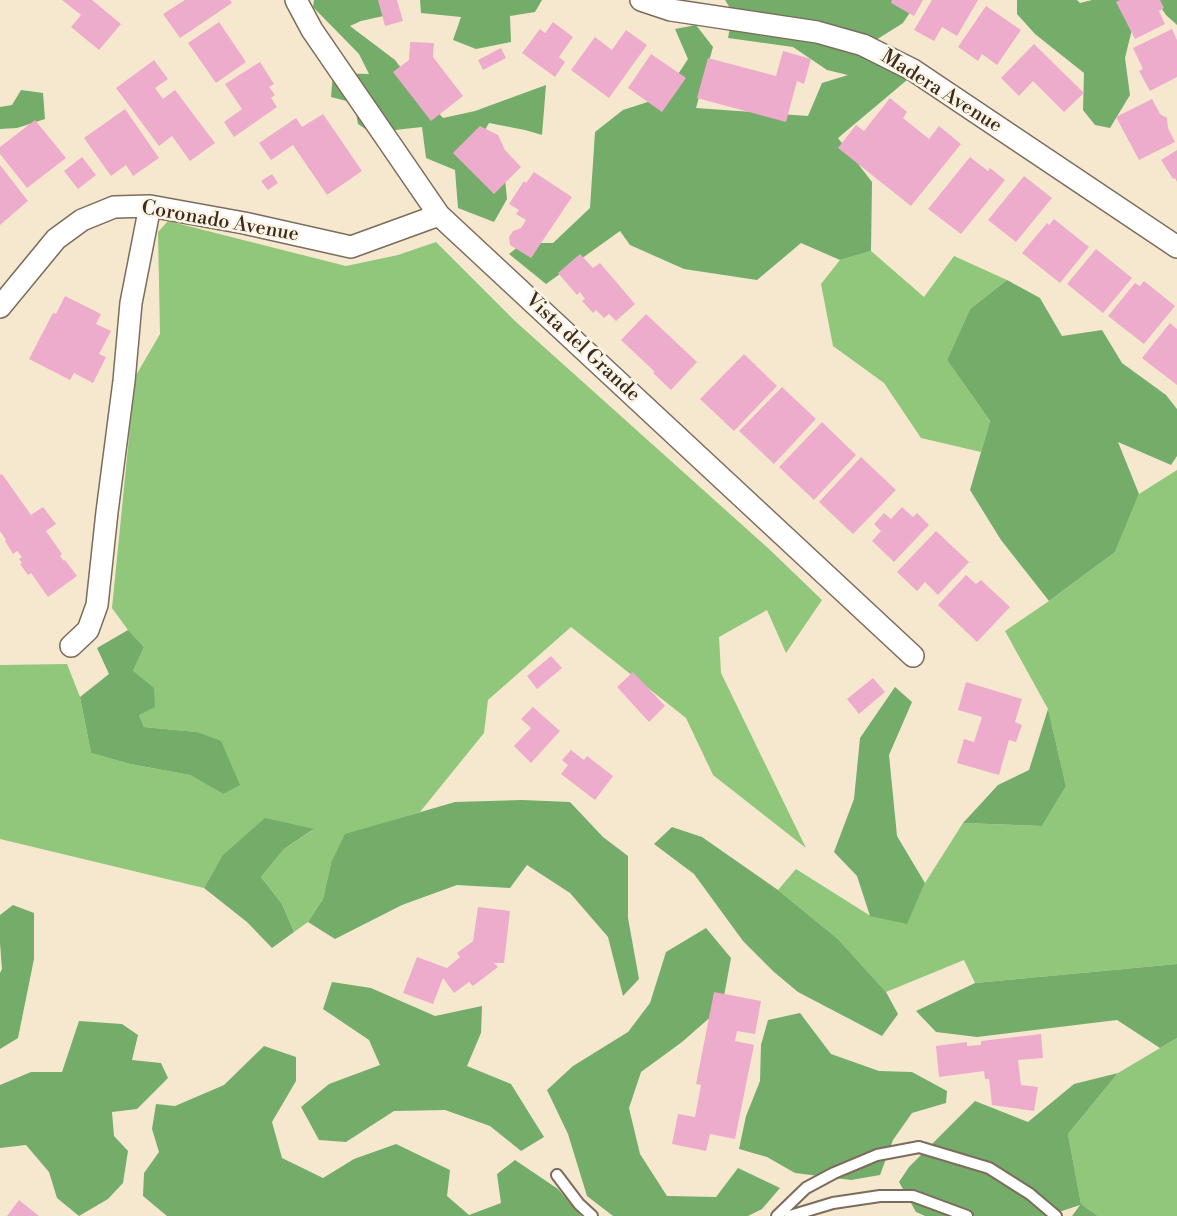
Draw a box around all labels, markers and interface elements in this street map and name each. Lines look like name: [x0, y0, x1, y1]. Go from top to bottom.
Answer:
street label: Madera Avenue: [876, 45, 1006, 139]
street label: Coronado Avenue: [139, 196, 301, 248]
street label: Vista del Grande: [519, 289, 645, 407]

